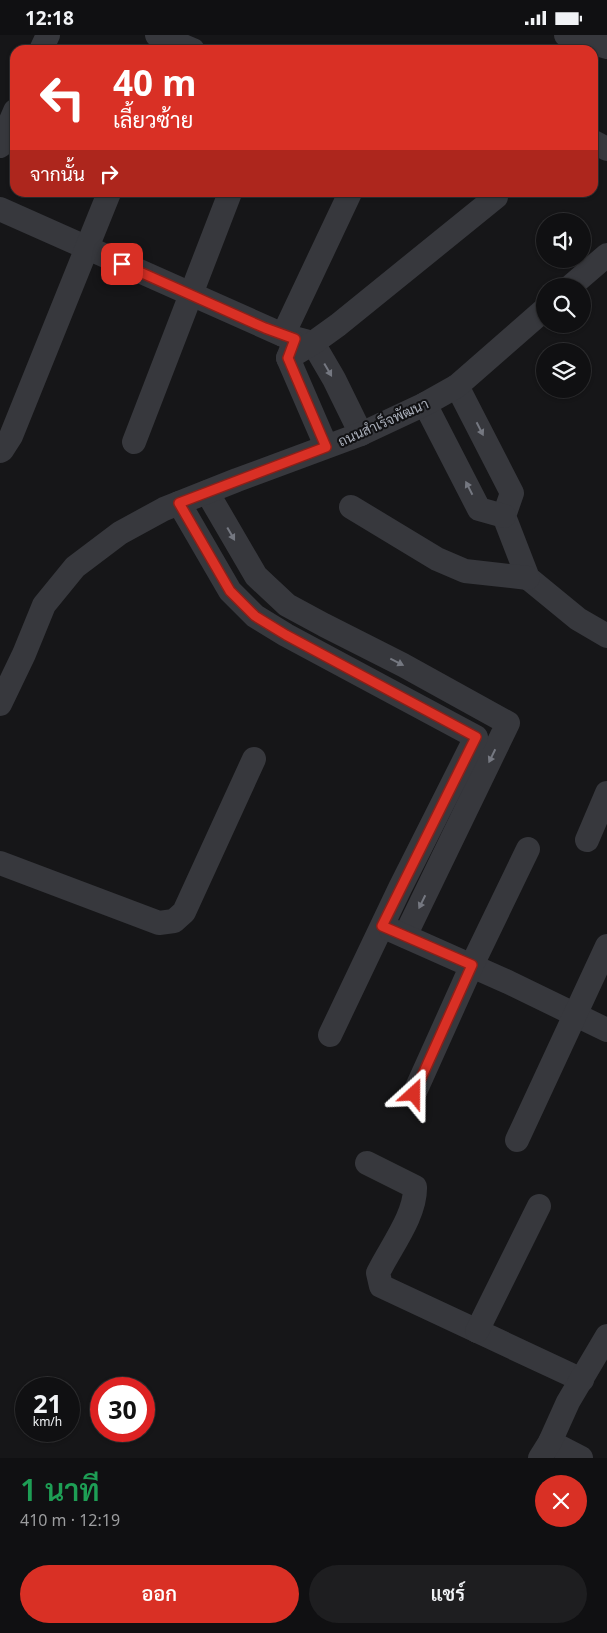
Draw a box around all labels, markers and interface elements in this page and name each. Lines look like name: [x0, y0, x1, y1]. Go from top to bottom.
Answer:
text: 12:18: [25, 5, 74, 31]
text: 40 m: [113, 59, 196, 106]
icon: left: [30, 65, 95, 130]
text: เลี้ยวซ้าย: [113, 104, 193, 134]
icon: right: [95, 160, 123, 188]
text: จากนั้น: [30, 161, 85, 187]
map controls: [536, 213, 591, 398]
button: sound: [536, 213, 591, 268]
pin: [101, 243, 143, 285]
icon: arrive: [108, 250, 136, 278]
button: search: [536, 278, 591, 333]
button: layers: [536, 343, 591, 398]
one-way arrow: [324, 362, 332, 377]
street label: ถนนสำเร็จพัฒนา: [335, 394, 431, 450]
one-way arrow: [476, 422, 484, 436]
one-way arrow: [465, 480, 473, 495]
one-way arrow: [227, 528, 236, 541]
one-way arrow: [390, 658, 405, 666]
one-way arrow: [488, 749, 496, 763]
one-way arrow: [418, 895, 426, 909]
position arrow: [387, 1067, 439, 1119]
speed limit sign: 30: [90, 1377, 155, 1442]
text: 21: [33, 1386, 62, 1420]
text: km/h: [33, 1413, 62, 1430]
text: 1 นาที: [20, 1469, 100, 1510]
button: close: [535, 1475, 587, 1527]
text: 410 m · 12:19: [20, 1509, 120, 1531]
button: ออก: [20, 1565, 299, 1623]
button: แชร์: [309, 1565, 587, 1623]

